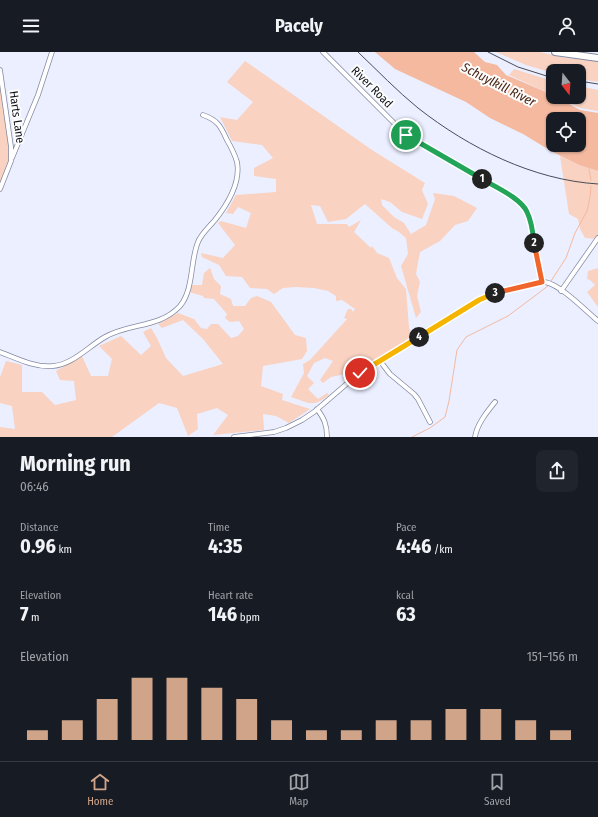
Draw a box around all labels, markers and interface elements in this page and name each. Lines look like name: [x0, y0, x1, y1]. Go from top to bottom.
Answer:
icon: menu: [20, 15, 42, 37]
text: Pacely: [275, 15, 323, 37]
icon: person: [556, 15, 578, 37]
water label: Schuylkill River: [458, 59, 539, 110]
street label: River Road: [348, 63, 396, 111]
north arrow: [546, 64, 586, 104]
map controls: [546, 64, 586, 152]
street label: Harts Lane: [6, 90, 28, 144]
button: locate: [546, 112, 586, 152]
pin: [389, 118, 423, 152]
icon: arrive: [395, 124, 417, 146]
pin: 1: [472, 169, 492, 189]
text: 1: [480, 172, 484, 185]
pin: 2: [524, 233, 544, 253]
text: 2: [531, 236, 537, 249]
pin: 3: [485, 283, 505, 303]
text: 3: [492, 286, 498, 299]
pin: 4: [409, 327, 429, 347]
text: 4: [416, 330, 422, 343]
pin: [343, 356, 377, 390]
icon: check: [349, 362, 371, 384]
text: Morning run: [20, 450, 131, 477]
button: share: [536, 450, 578, 492]
text: 06:46: [20, 479, 49, 494]
text: Distance: [20, 521, 59, 534]
text: Time: [208, 521, 230, 534]
text: Pace: [396, 521, 417, 534]
text: 0.96: [20, 534, 56, 558]
text: 4:35: [208, 534, 242, 558]
text: 4:46: [396, 534, 432, 558]
text: km: [56, 543, 72, 556]
text: /km: [432, 543, 453, 556]
text: Elevation: [20, 589, 61, 602]
text: Heart rate: [208, 589, 253, 602]
text: kcal: [396, 589, 414, 602]
text: 7: [20, 602, 29, 626]
text: 146: [208, 602, 237, 626]
text: 63: [396, 602, 416, 626]
text: m: [29, 611, 40, 624]
text: bpm: [237, 611, 260, 624]
text: Elevation: [20, 649, 69, 664]
text: 151–156 m: [527, 649, 578, 664]
tab: Home: [87, 771, 113, 808]
tab: Map: [288, 771, 310, 808]
tab: Saved: [484, 771, 511, 808]

